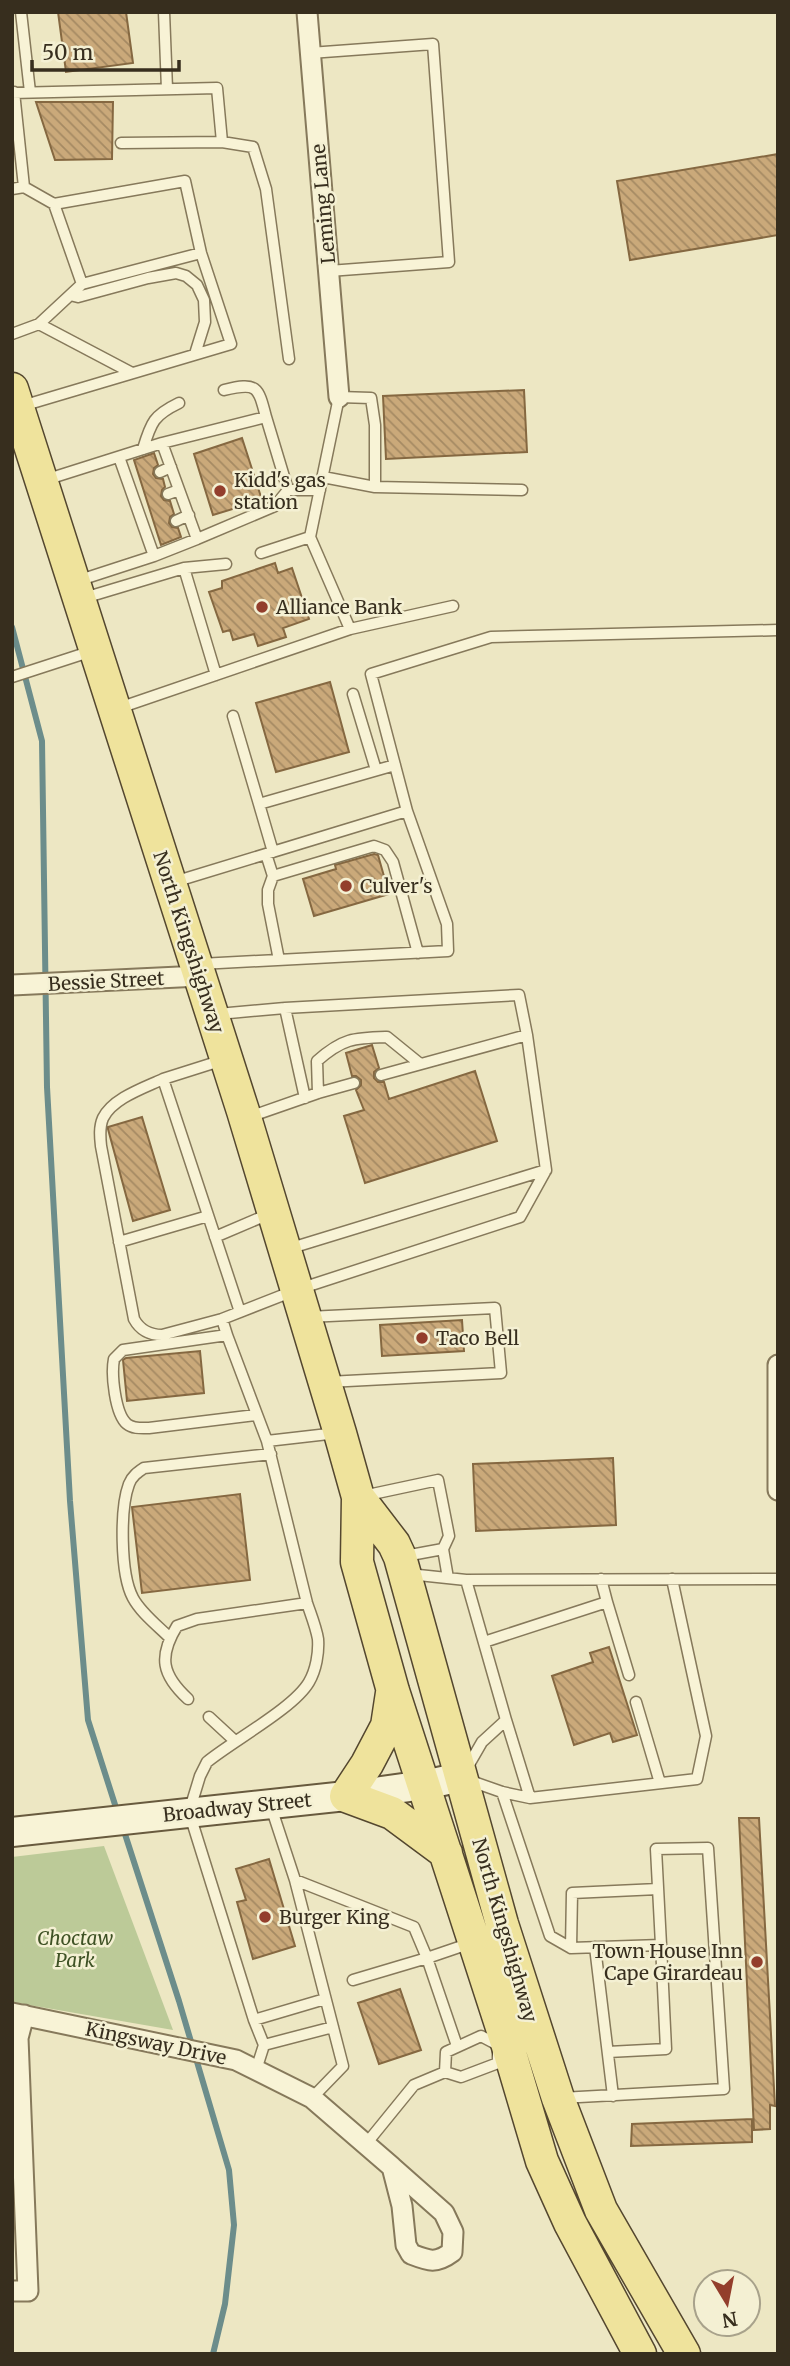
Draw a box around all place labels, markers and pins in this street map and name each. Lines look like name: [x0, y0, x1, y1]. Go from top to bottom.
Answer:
place label: Kidd's gas station: [234, 468, 326, 514]
marker: Kidd's gas station: [212, 483, 228, 499]
place label: Alliance Bank: [275, 595, 402, 619]
marker: Alliance Bank: [254, 599, 270, 615]
place label: Culver's: [360, 874, 433, 898]
marker: Culver's: [338, 878, 354, 894]
place label: Taco Bell: [436, 1326, 519, 1350]
marker: Taco Bell: [414, 1330, 430, 1346]
place label: Burger King: [279, 1905, 390, 1929]
marker: Burger King: [257, 1909, 273, 1925]
place label: Town House Inn Cape Girardeau: [592, 1939, 743, 1985]
marker: Town House Inn Cape Girardeau: [749, 1954, 765, 1970]

